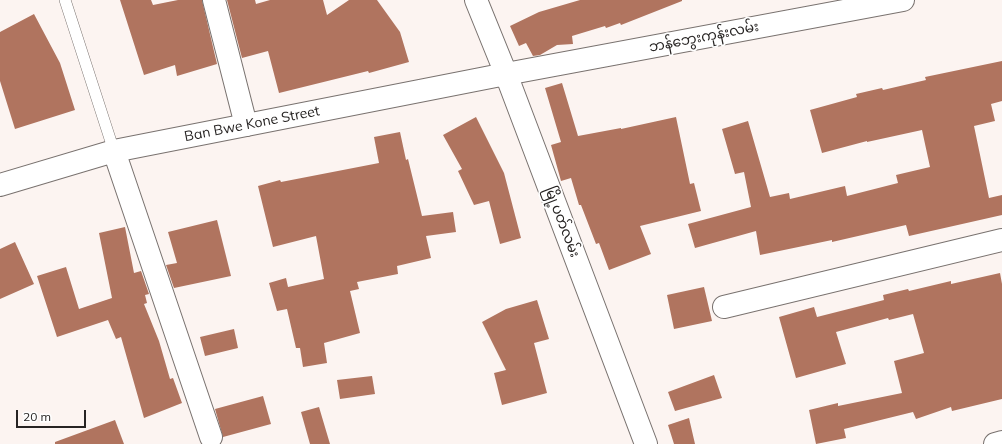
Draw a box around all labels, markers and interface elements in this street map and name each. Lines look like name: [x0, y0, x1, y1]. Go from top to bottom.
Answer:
street label: ဘန်ဘွေးကုန်းလမ်း: [648, 18, 760, 56]
street label: Ban Bwe Kone Street: [183, 103, 321, 145]
street label: မြို့ပတ်လမ်း: [541, 184, 583, 260]
scale bar: [18, 402, 88, 428]
text: 20 m: [23, 409, 51, 424]

